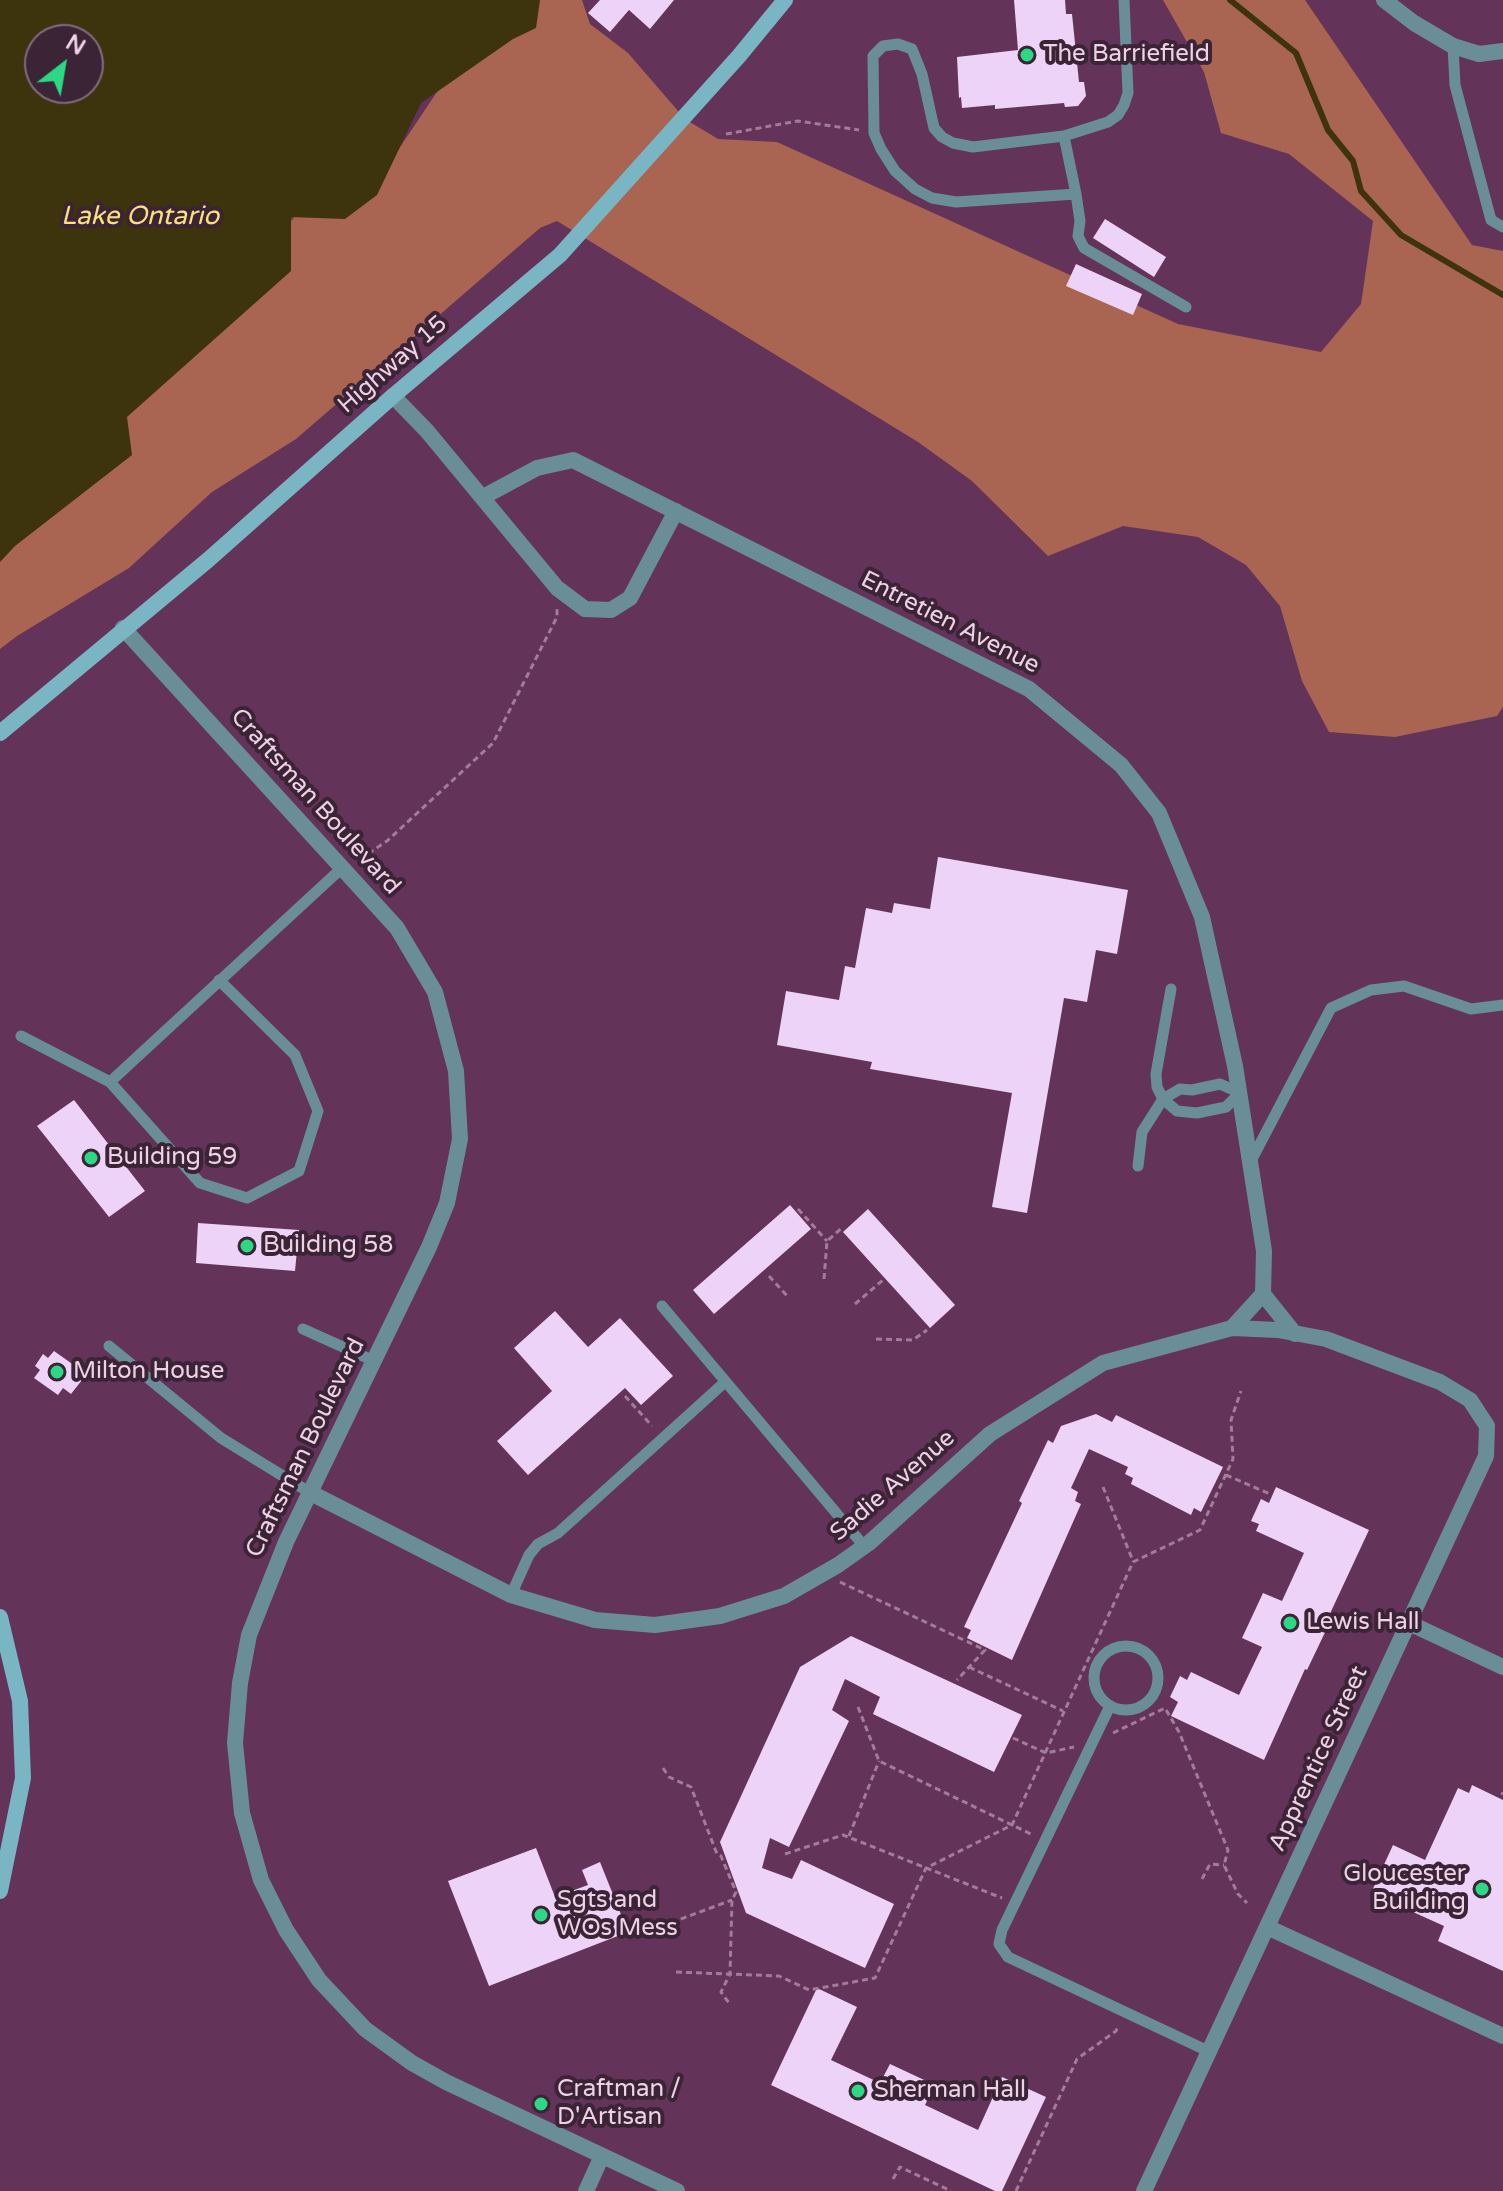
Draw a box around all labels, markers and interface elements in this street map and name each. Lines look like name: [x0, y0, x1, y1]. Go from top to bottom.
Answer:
north arrow: [24, 24, 104, 104]
text: N: [61, 29, 90, 61]
place label: The Barriefield: [1043, 41, 1210, 69]
marker: The Barriefield: [1018, 46, 1036, 64]
water label: Lake Ontario: [61, 201, 219, 233]
street label: Highway 15: [333, 310, 453, 420]
street label: Entretien Avenue: [856, 566, 1044, 680]
street label: Craftsman Boulevard: [224, 703, 406, 901]
place label: Building 59: [107, 1144, 237, 1172]
marker: Building 59: [82, 1149, 100, 1167]
place label: Building 58: [263, 1232, 393, 1260]
marker: Building 58: [238, 1237, 256, 1255]
street label: Craftsman Boulevard: [240, 1334, 372, 1562]
place label: Milton House: [73, 1358, 224, 1386]
marker: Milton House: [48, 1363, 66, 1381]
street label: Sadie Avenue: [825, 1424, 961, 1548]
place label: Lewis Hall: [1306, 1609, 1420, 1637]
marker: Lewis Hall: [1281, 1614, 1299, 1632]
street label: Apprentice Street: [1263, 1662, 1375, 1856]
place label: Gloucester Building: [1343, 1861, 1466, 1917]
marker: Gloucester Building: [1473, 1880, 1491, 1898]
place label: Sgts and WOs Mess: [557, 1887, 678, 1943]
marker: Sgts and WOs Mess: [532, 1906, 550, 1924]
place label: Craftman / D'Artisan: [557, 2076, 681, 2132]
place label: Sherman Hall: [874, 2077, 1026, 2105]
marker: Sherman Hall: [849, 2082, 867, 2100]
marker: Craftman / D'Artisan: [532, 2095, 550, 2113]

